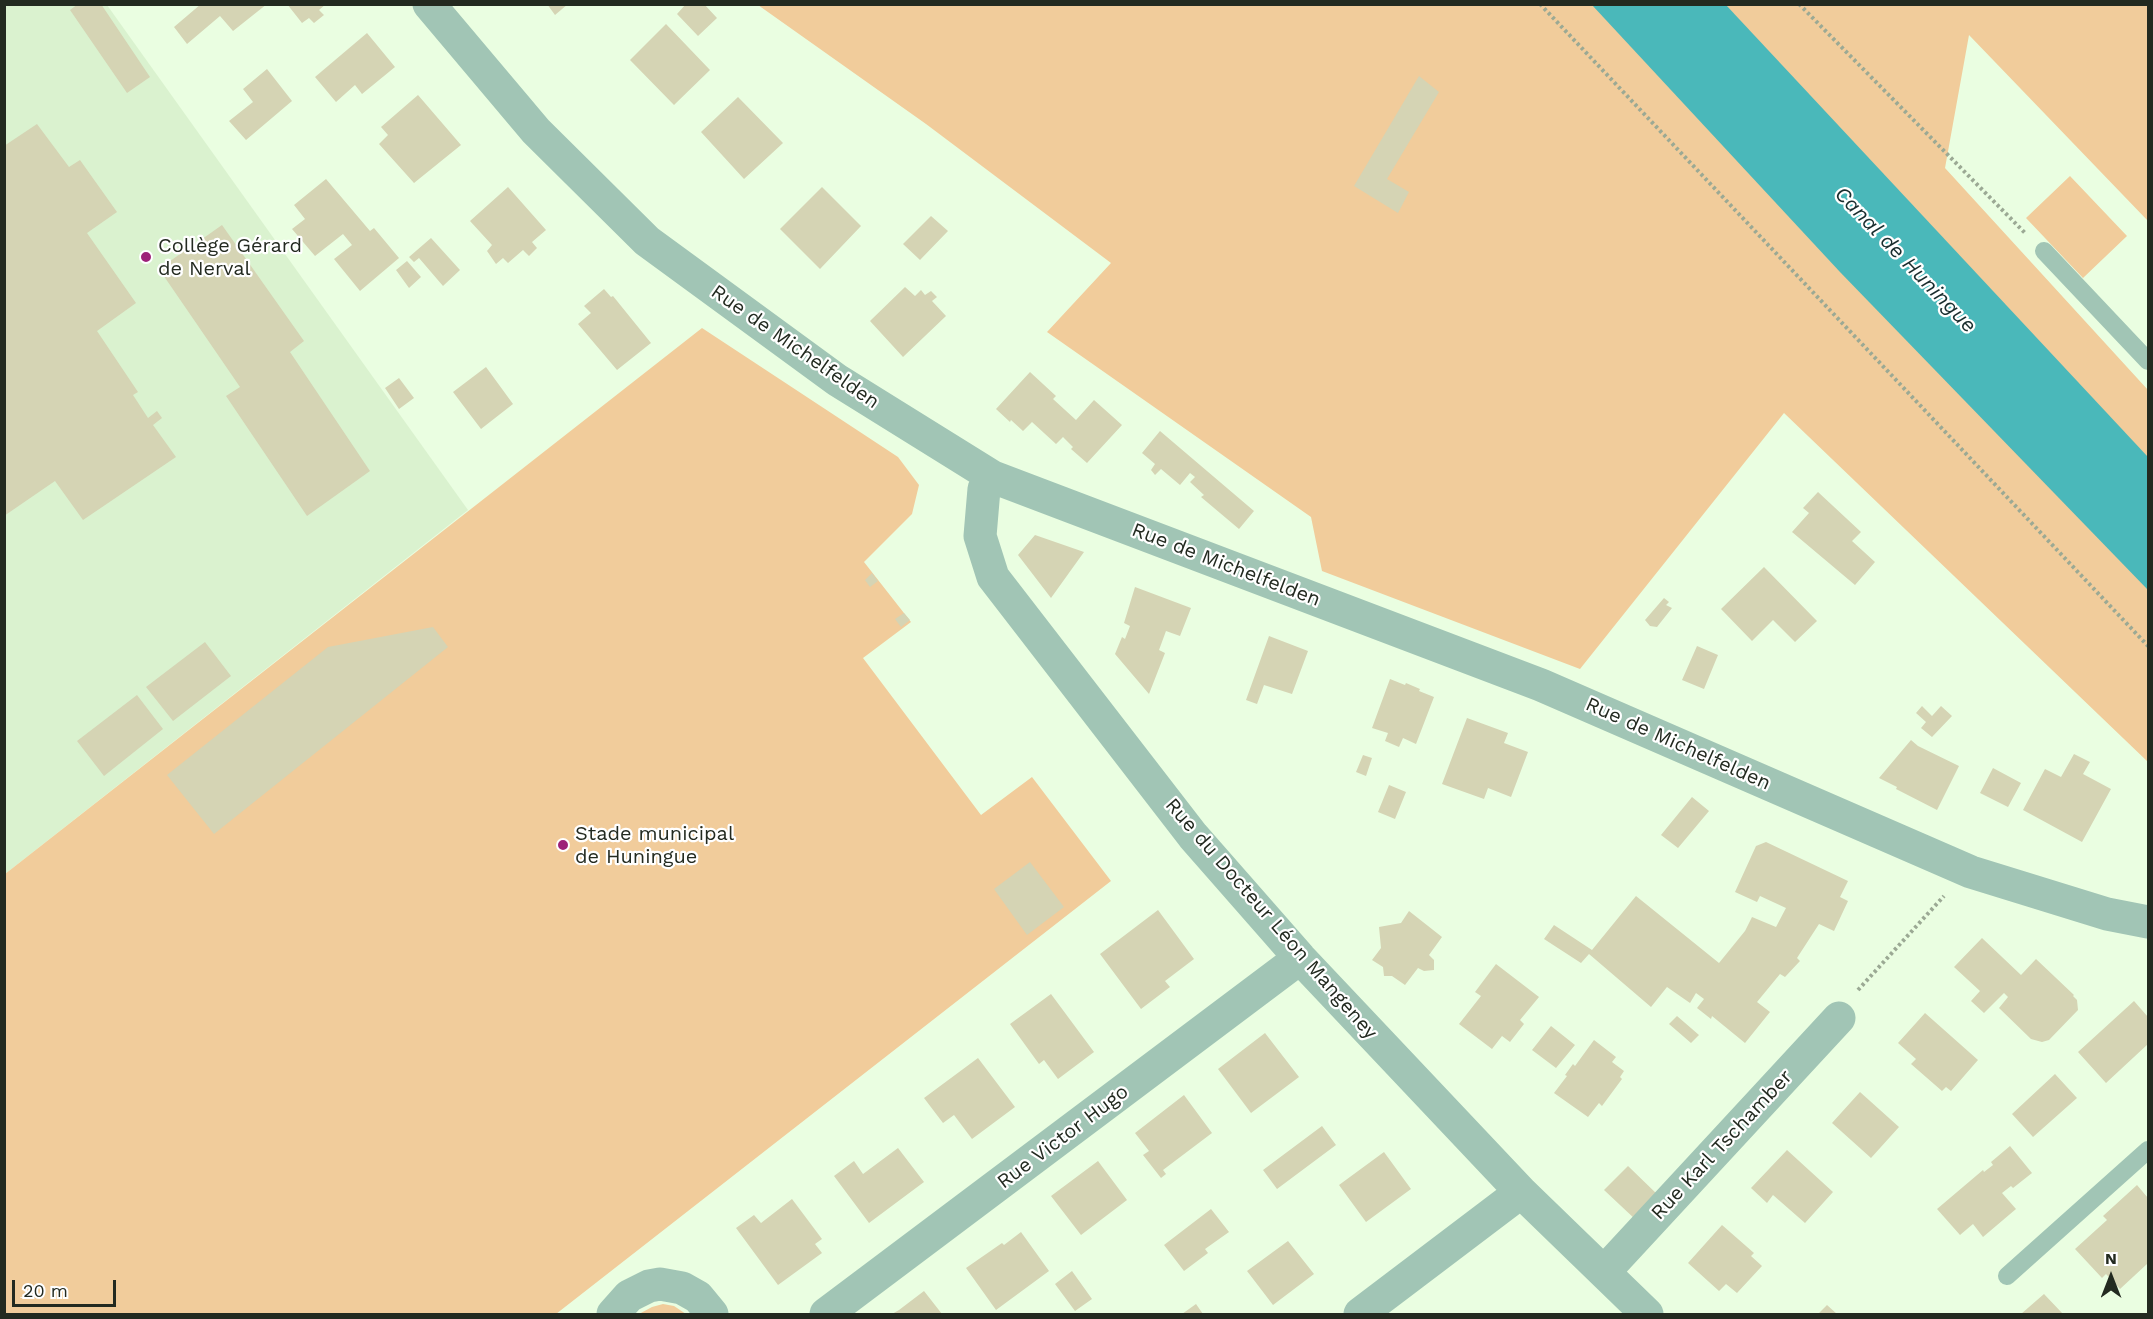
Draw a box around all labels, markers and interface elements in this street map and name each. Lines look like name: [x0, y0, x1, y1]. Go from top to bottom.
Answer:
water label: Canal de Huningue: [1829, 182, 1981, 338]
place label: Collège Gérard de Nerval: [158, 234, 302, 281]
marker: Collège Gérard de Nerval: [139, 250, 153, 264]
street label: Rue de Michelfelden: [706, 280, 884, 414]
street label: Rue de Michelfelden: [1128, 518, 1324, 612]
street label: Rue de Michelfelden: [1582, 692, 1774, 796]
street label: Rue du Docteur Léon Mangeney: [1160, 794, 1382, 1044]
place label: Stade municipal de Huningue: [575, 822, 734, 869]
marker: Stade municipal de Huningue: [556, 838, 570, 852]
street label: Rue Karl Tschamber: [1646, 1065, 1798, 1225]
street label: Rue Victor Hugo: [993, 1080, 1133, 1194]
north arrow: [2081, 1247, 2141, 1307]
text: N: [2105, 1249, 2117, 1268]
scale bar: [15, 1268, 118, 1306]
text: 20 m: [23, 1280, 68, 1301]

